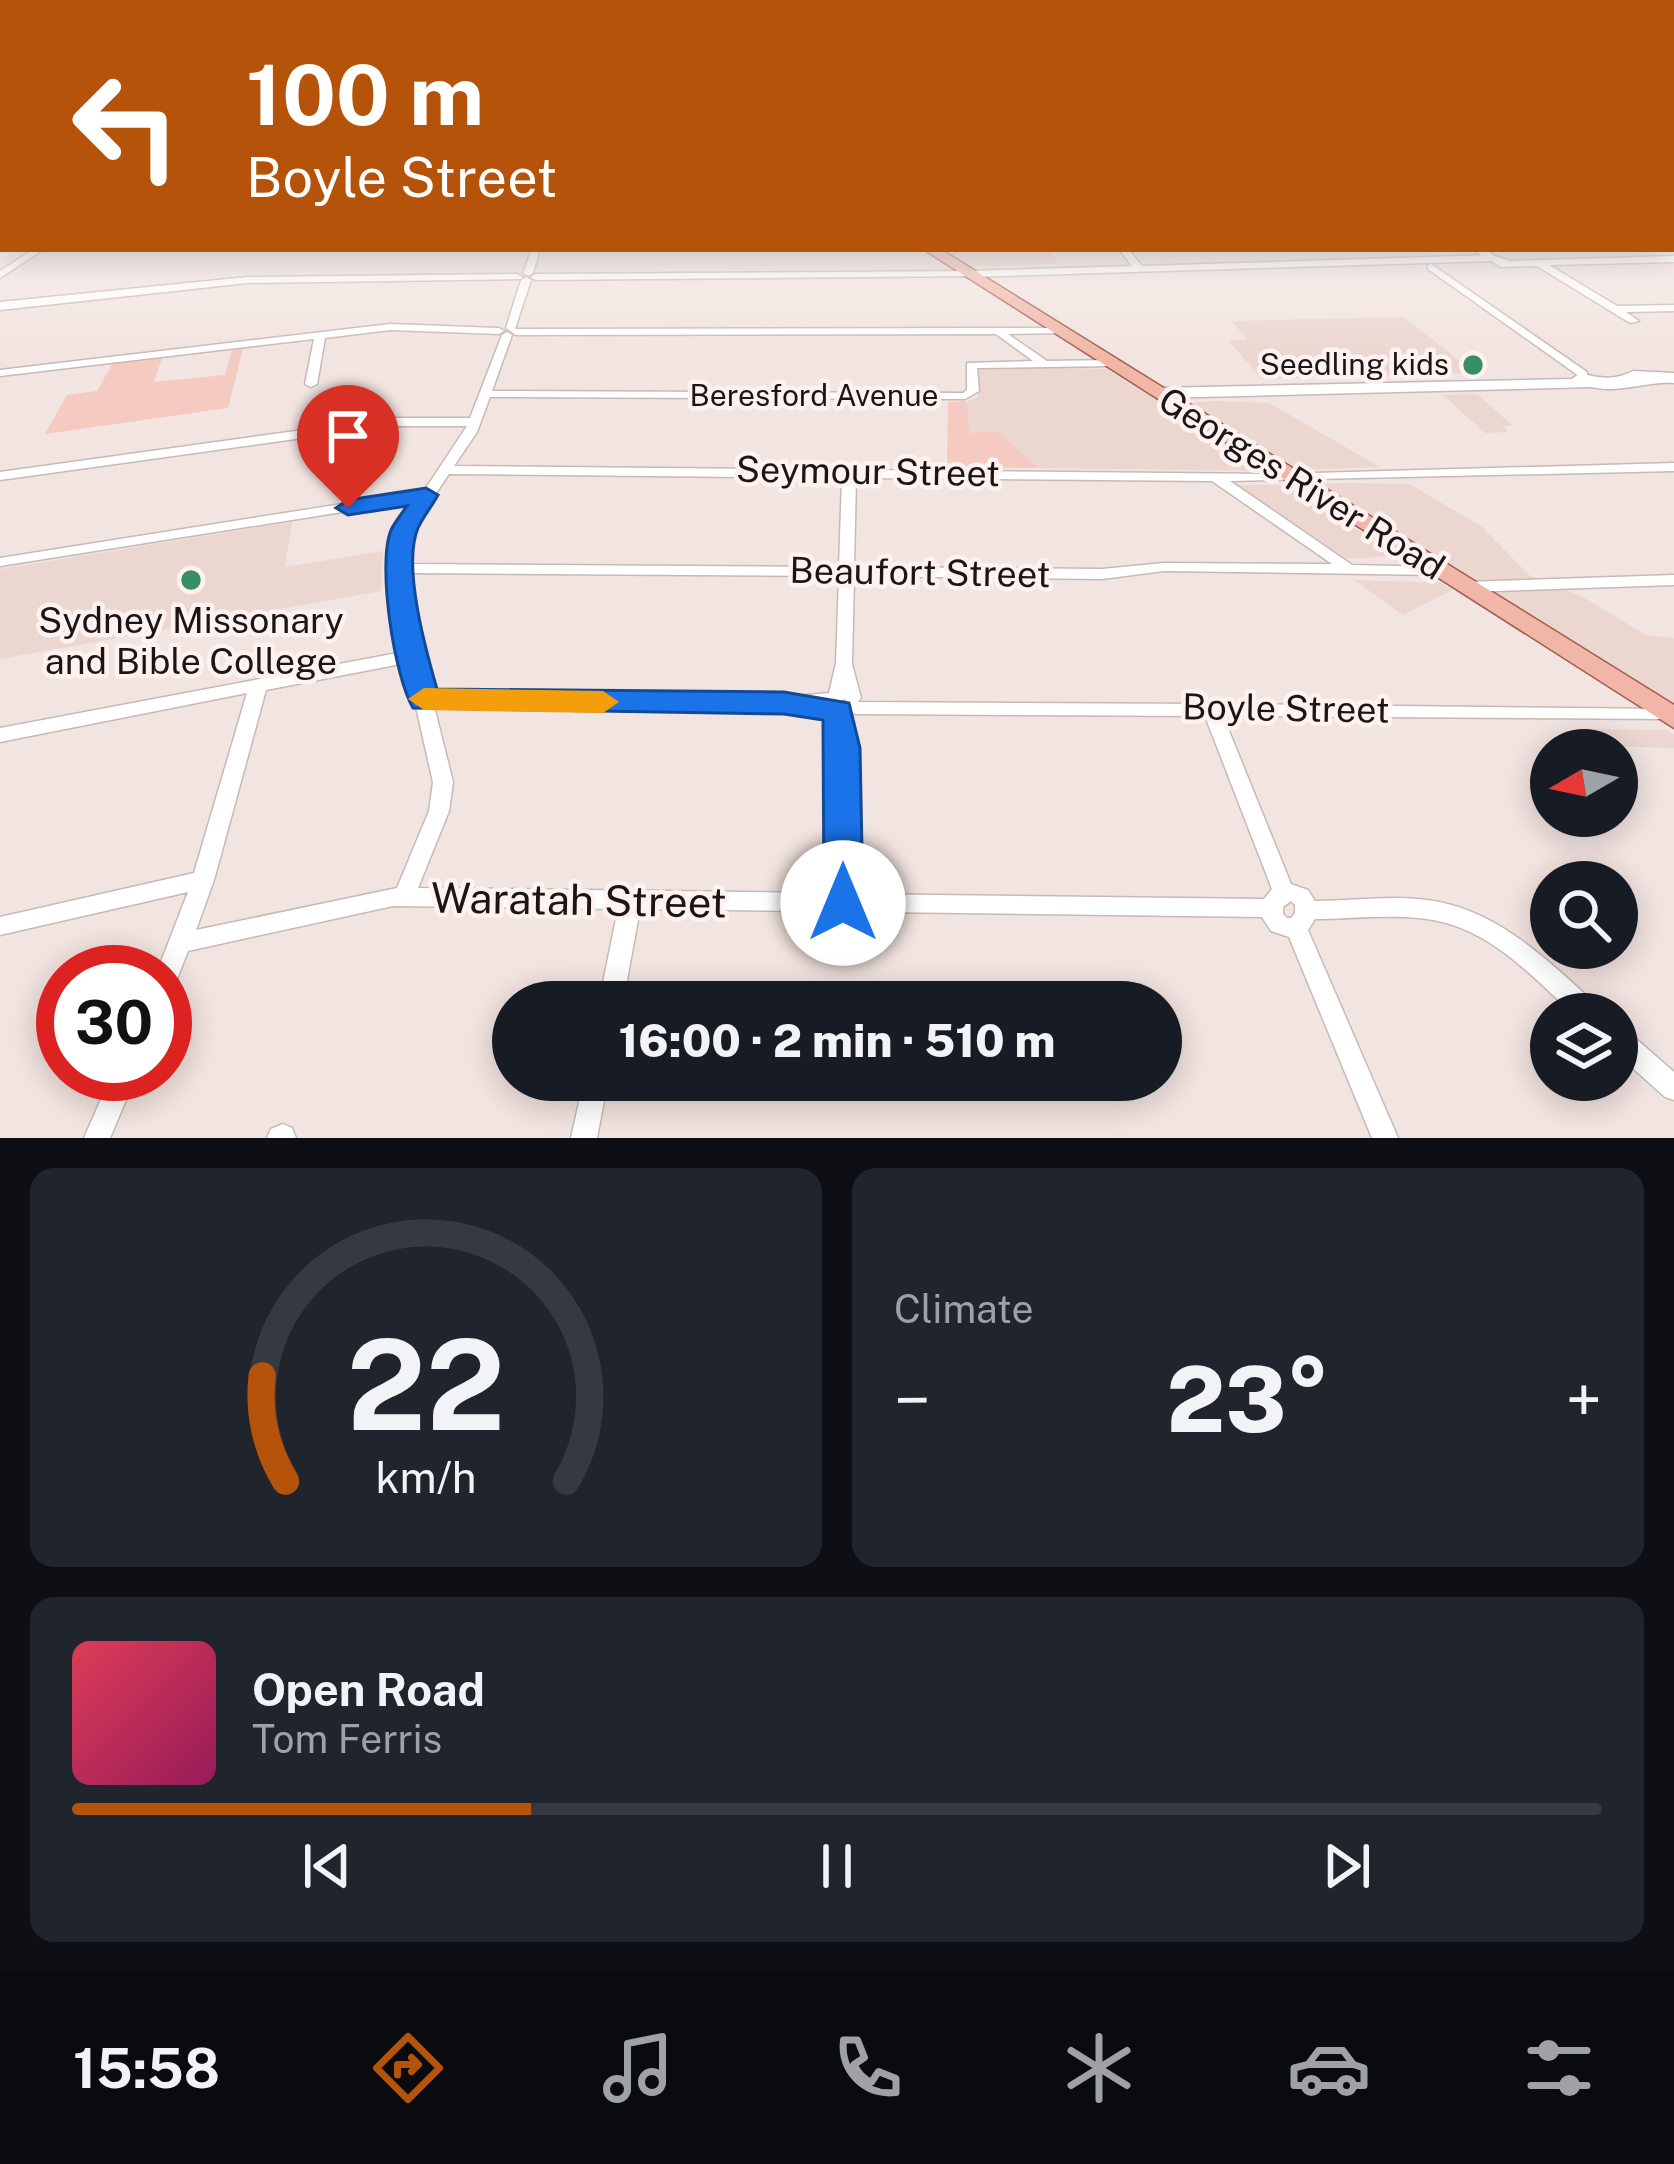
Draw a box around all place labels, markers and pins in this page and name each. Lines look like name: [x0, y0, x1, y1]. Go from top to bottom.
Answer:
place label: Seedling kids: [1260, 346, 1449, 382]
marker: Seedling kids: [1460, 352, 1486, 378]
pin: [297, 385, 399, 508]
marker: Sydney Missonary and Bible College: [178, 567, 204, 593]
place label: Sydney Missonary and Bible College: [38, 599, 344, 682]

